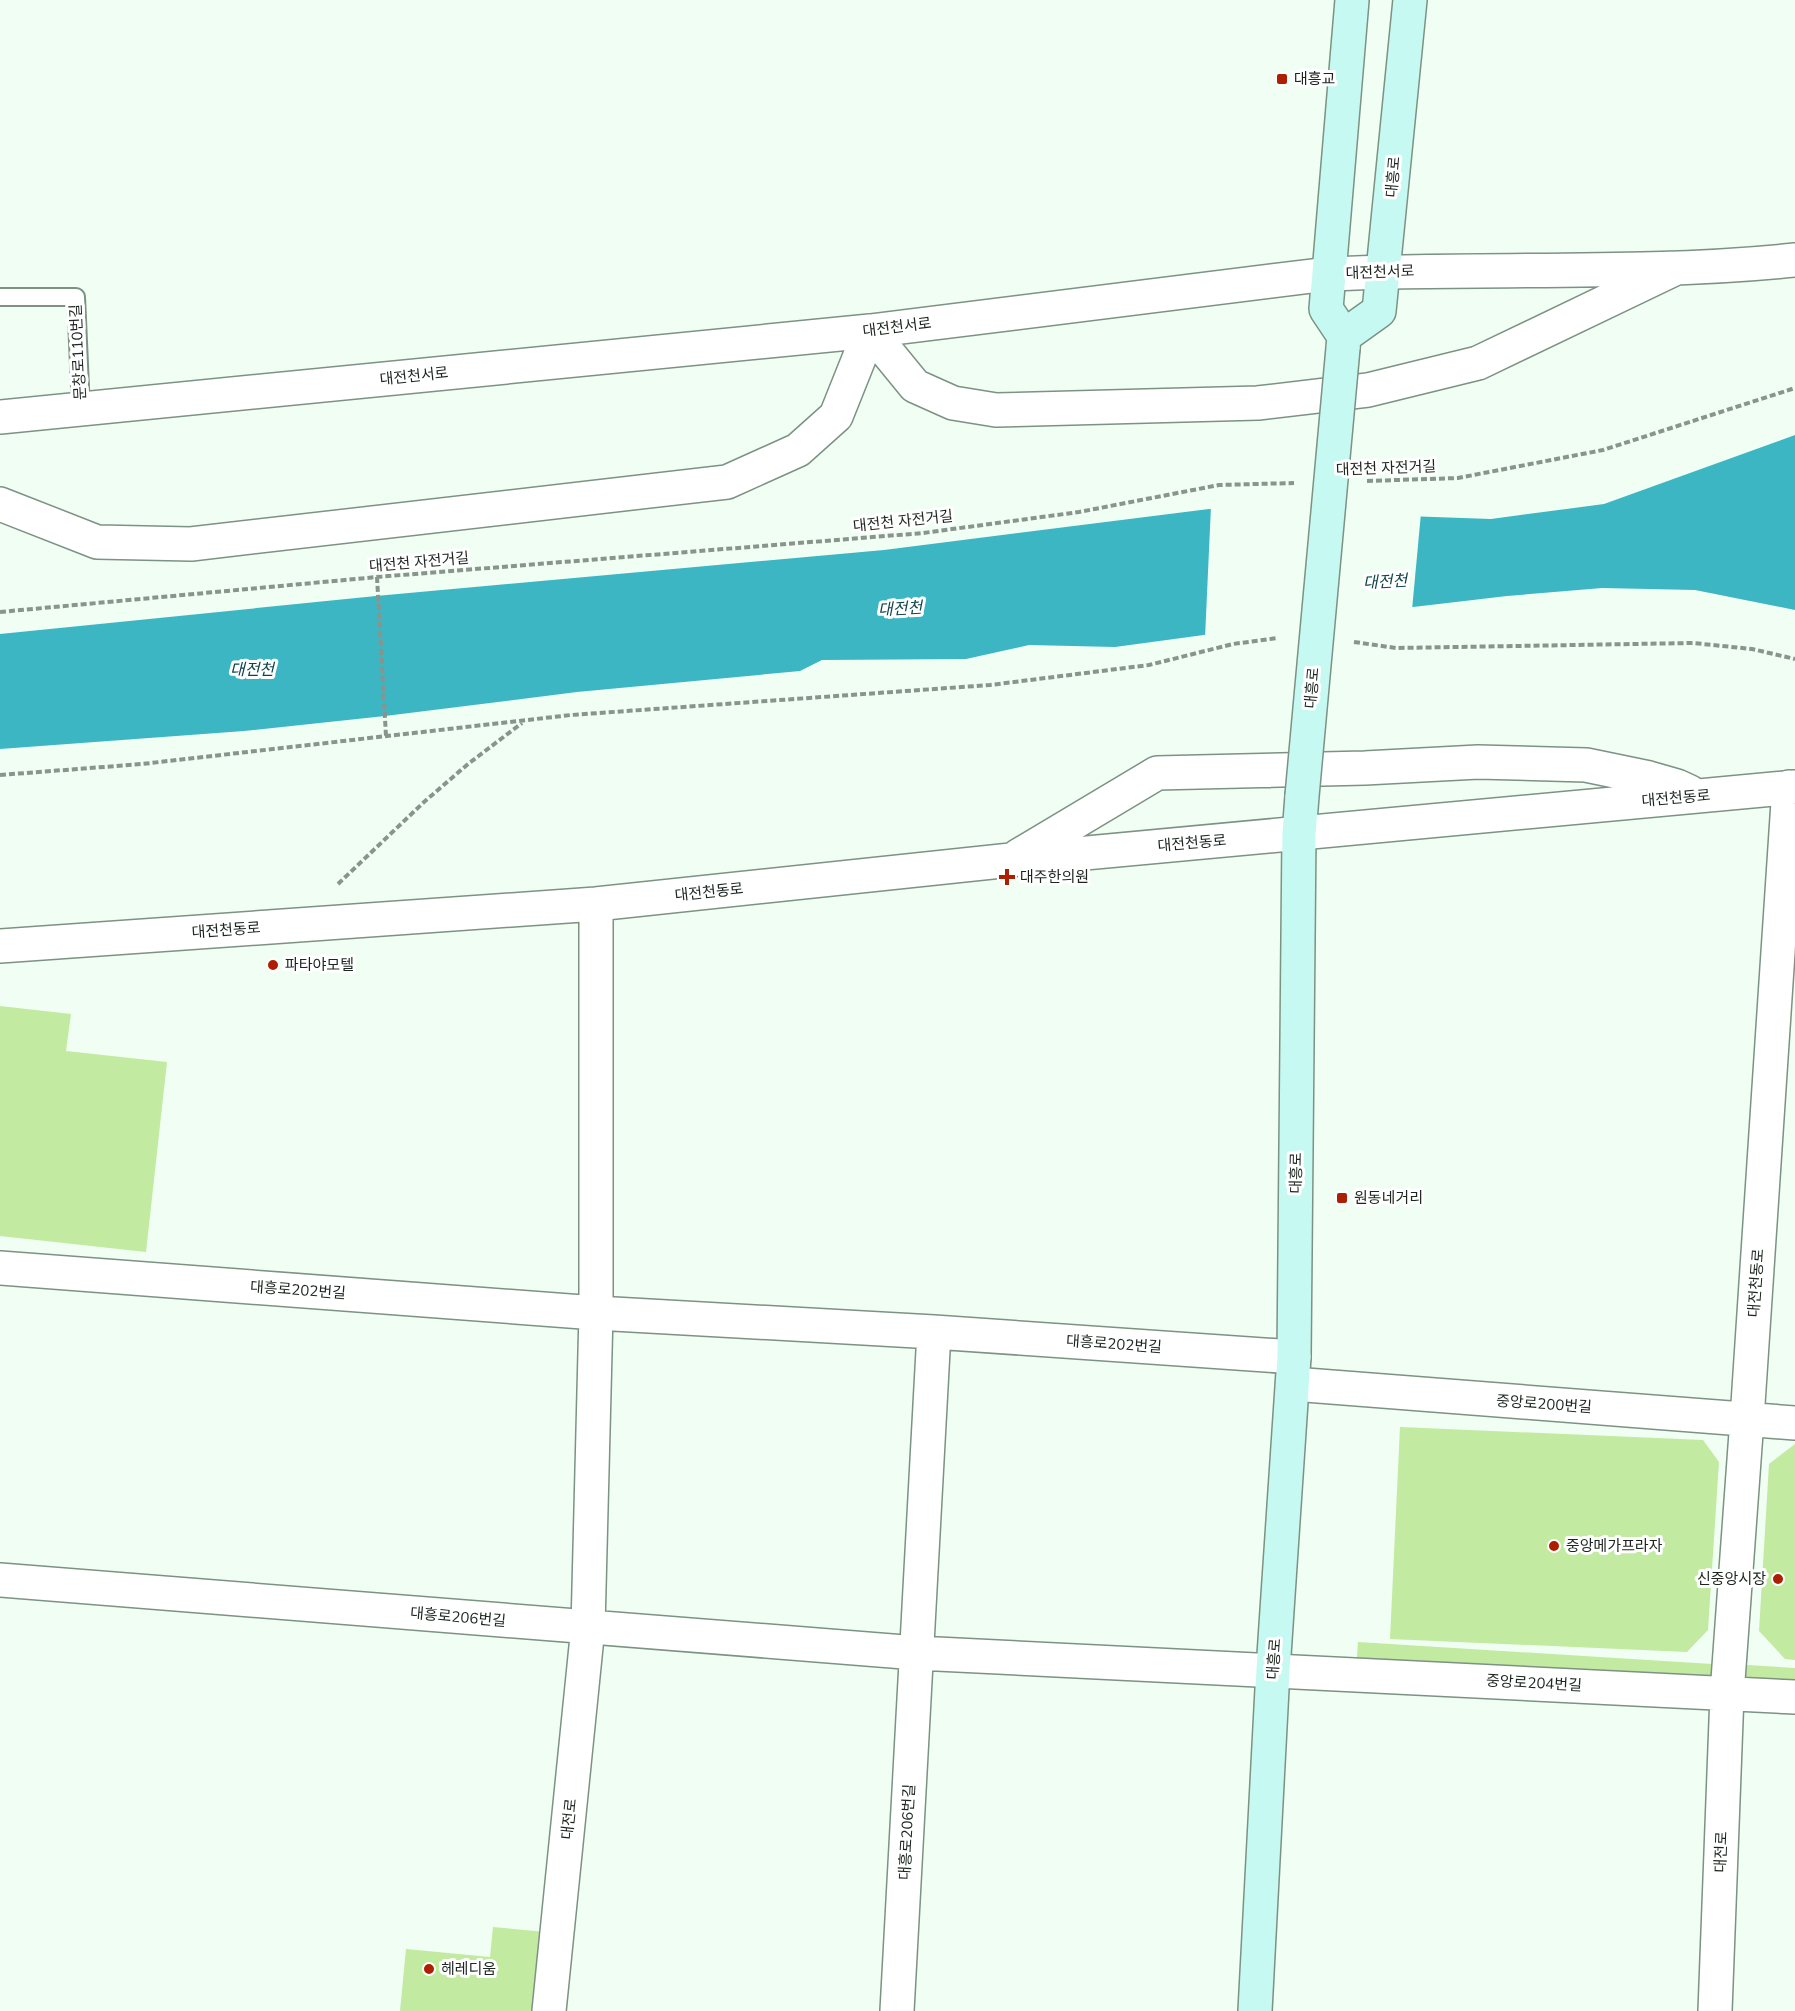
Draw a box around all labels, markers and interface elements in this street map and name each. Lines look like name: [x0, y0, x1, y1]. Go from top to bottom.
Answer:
place label: 대흥교: [1294, 69, 1335, 89]
marker: 대흥교: [1275, 72, 1289, 86]
street label: 대흥로: [1381, 156, 1405, 198]
street label: 대전천서로: [1345, 261, 1415, 283]
street label: 문창로110번길: [66, 304, 90, 400]
street label: 대전천서로: [862, 313, 932, 341]
street label: 대전천서로: [379, 362, 449, 390]
street label: 대전천 자전거길: [1335, 456, 1437, 480]
street label: 대전천 자전거길: [852, 506, 954, 536]
street label: 대전천 자전거길: [368, 548, 470, 576]
water label: 대전천: [1362, 570, 1410, 594]
water label: 대전천: [877, 597, 925, 621]
water label: 대전천: [230, 659, 276, 681]
street label: 대흥로: [1300, 667, 1324, 709]
street label: 대전천동로: [1641, 785, 1711, 811]
street label: 대전천동로: [1157, 830, 1227, 856]
place label: 대주한의원: [1020, 867, 1089, 887]
marker: 대주한의원: [998, 868, 1016, 886]
street label: 대전천동로: [674, 878, 744, 906]
street label: 대전천동로: [191, 918, 261, 942]
place label: 파타야모텔: [285, 955, 354, 975]
marker: 파타야모텔: [266, 958, 280, 972]
street label: 대흥로: [1286, 1152, 1306, 1194]
place label: 원동네거리: [1354, 1188, 1423, 1208]
marker: 원동네거리: [1335, 1191, 1349, 1205]
street label: 대전천동로: [1744, 1248, 1768, 1318]
street label: 대흥로202번길: [249, 1277, 347, 1303]
street label: 대흥로202번길: [1065, 1331, 1163, 1357]
street label: 중앙로200번길: [1495, 1391, 1593, 1417]
place label: 중앙메가프라자: [1566, 1536, 1663, 1556]
marker: 중앙메가프라자: [1547, 1539, 1561, 1553]
place label: 신중앙시장: [1697, 1569, 1766, 1589]
marker: 신중앙시장: [1771, 1572, 1785, 1586]
street label: 대흥로206번길: [409, 1603, 507, 1631]
street label: 대흥로: [1263, 1638, 1285, 1680]
street label: 중앙로204번길: [1486, 1671, 1582, 1695]
street label: 대흥로206번길: [895, 1784, 919, 1880]
street label: 대전로: [557, 1797, 581, 1841]
street label: 대전로: [1710, 1831, 1732, 1873]
place label: 헤레디움: [441, 1959, 496, 1979]
marker: 헤레디움: [422, 1962, 436, 1976]

